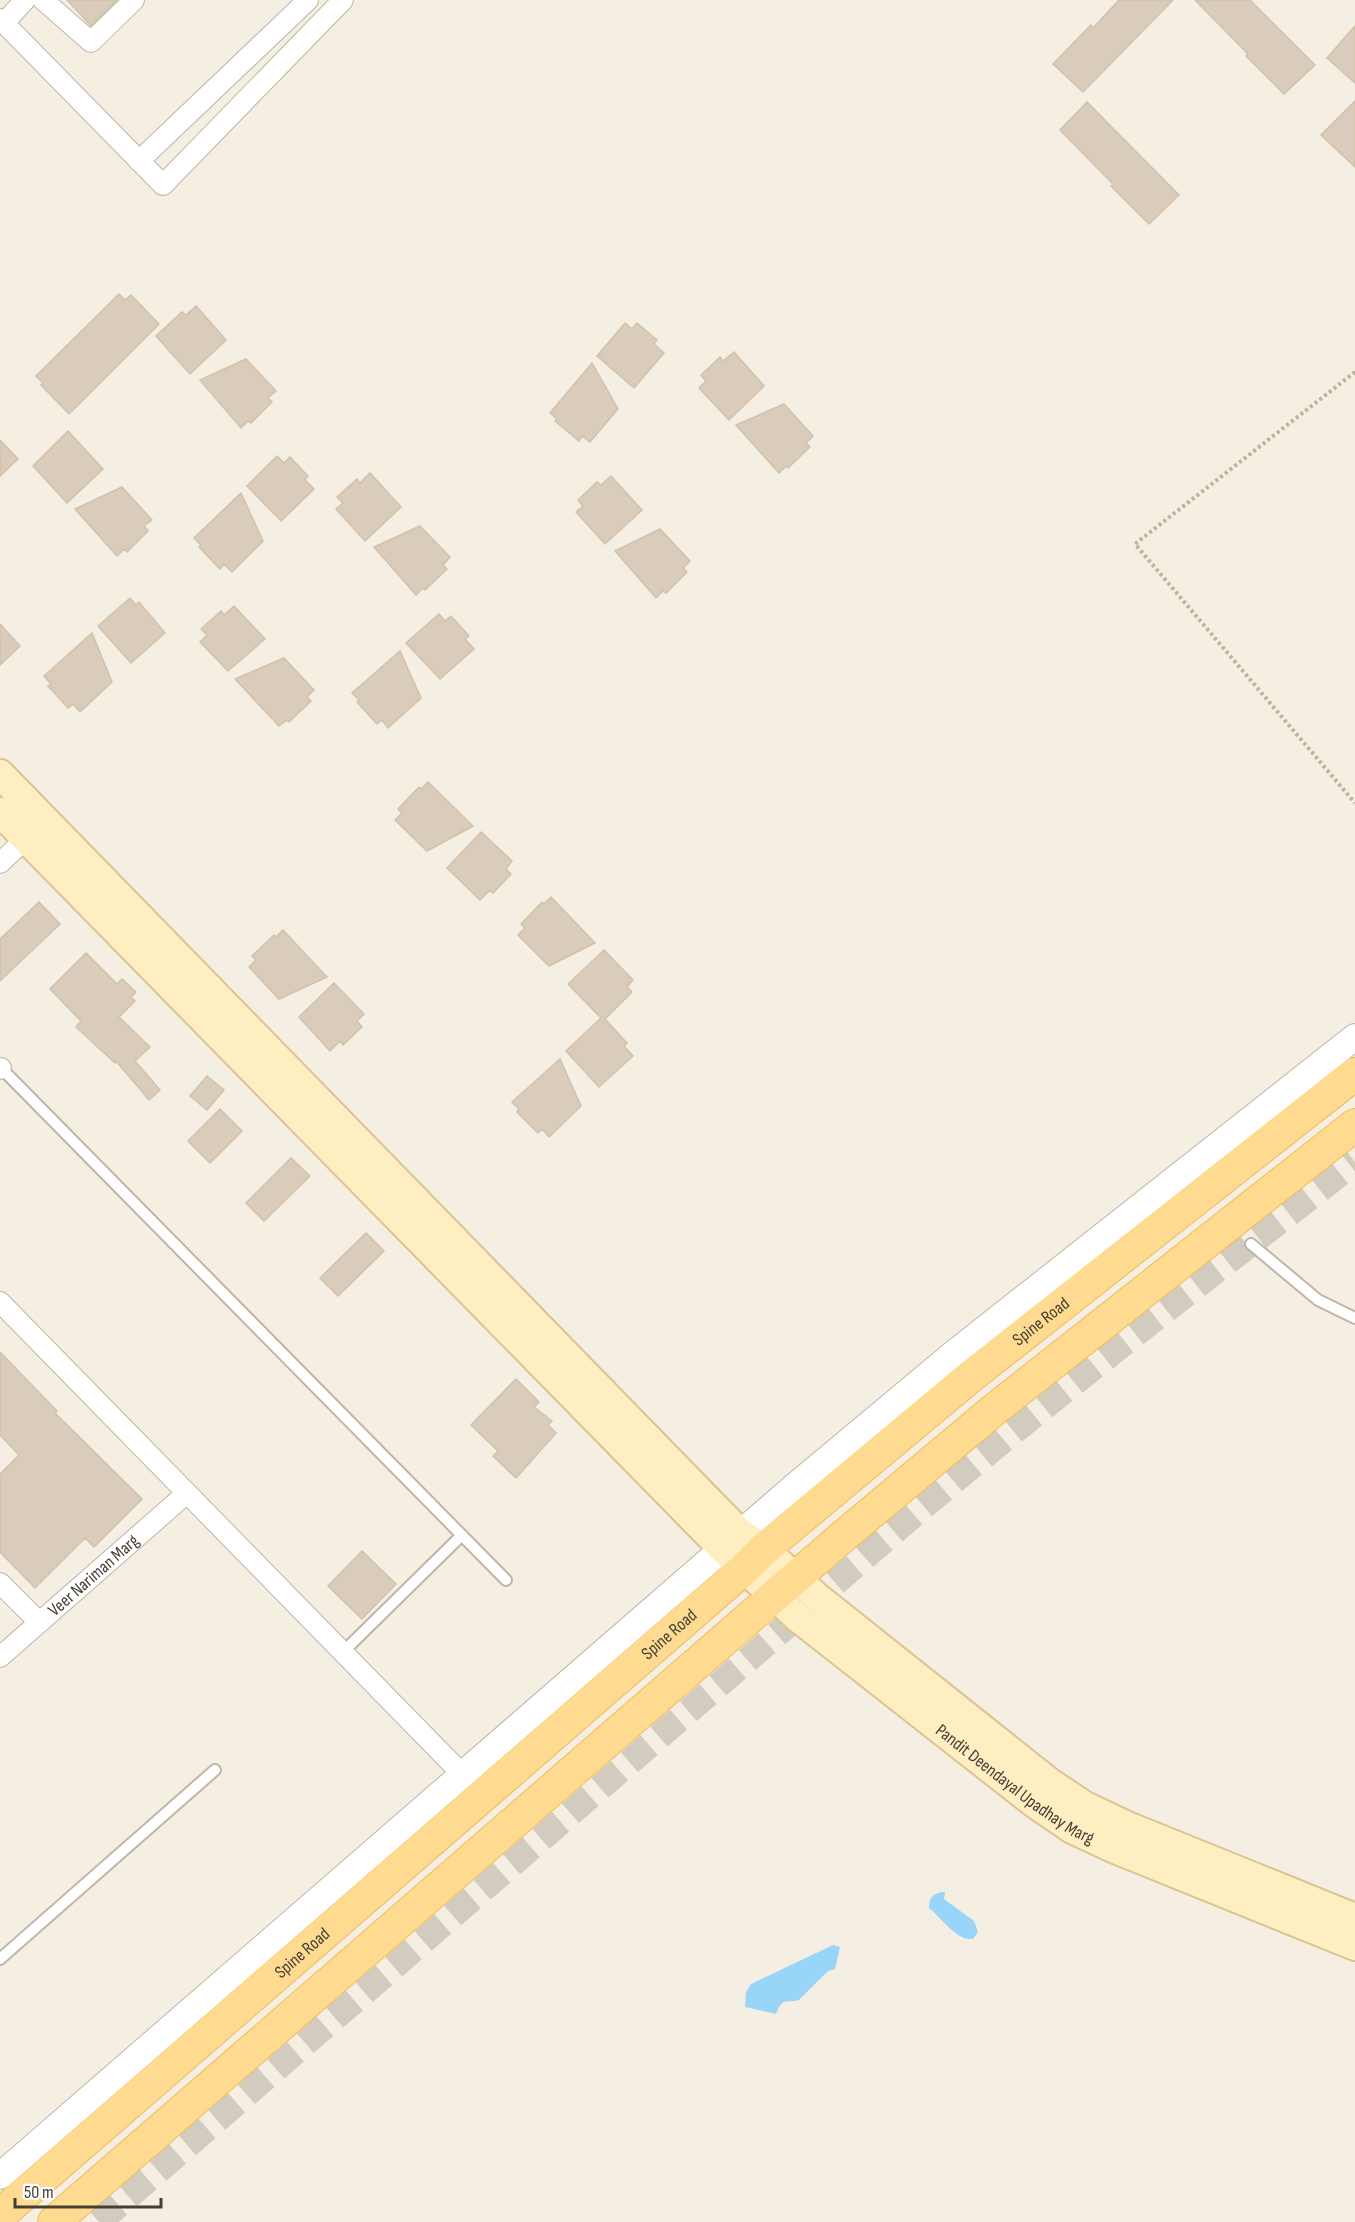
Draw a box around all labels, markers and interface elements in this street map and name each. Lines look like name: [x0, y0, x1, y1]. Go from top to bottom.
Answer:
street label: Spine Road: [1008, 1293, 1074, 1350]
street label: Veer Nariman Marg: [44, 1530, 143, 1621]
street label: Spine Road: [637, 1605, 701, 1664]
street label: Pandit Deendayal Upadhay Marg: [931, 1720, 1097, 1849]
street label: Spine Road: [270, 1923, 334, 1983]
scale bar: [15, 2171, 160, 2209]
text: 50 m: [24, 2182, 54, 2203]

